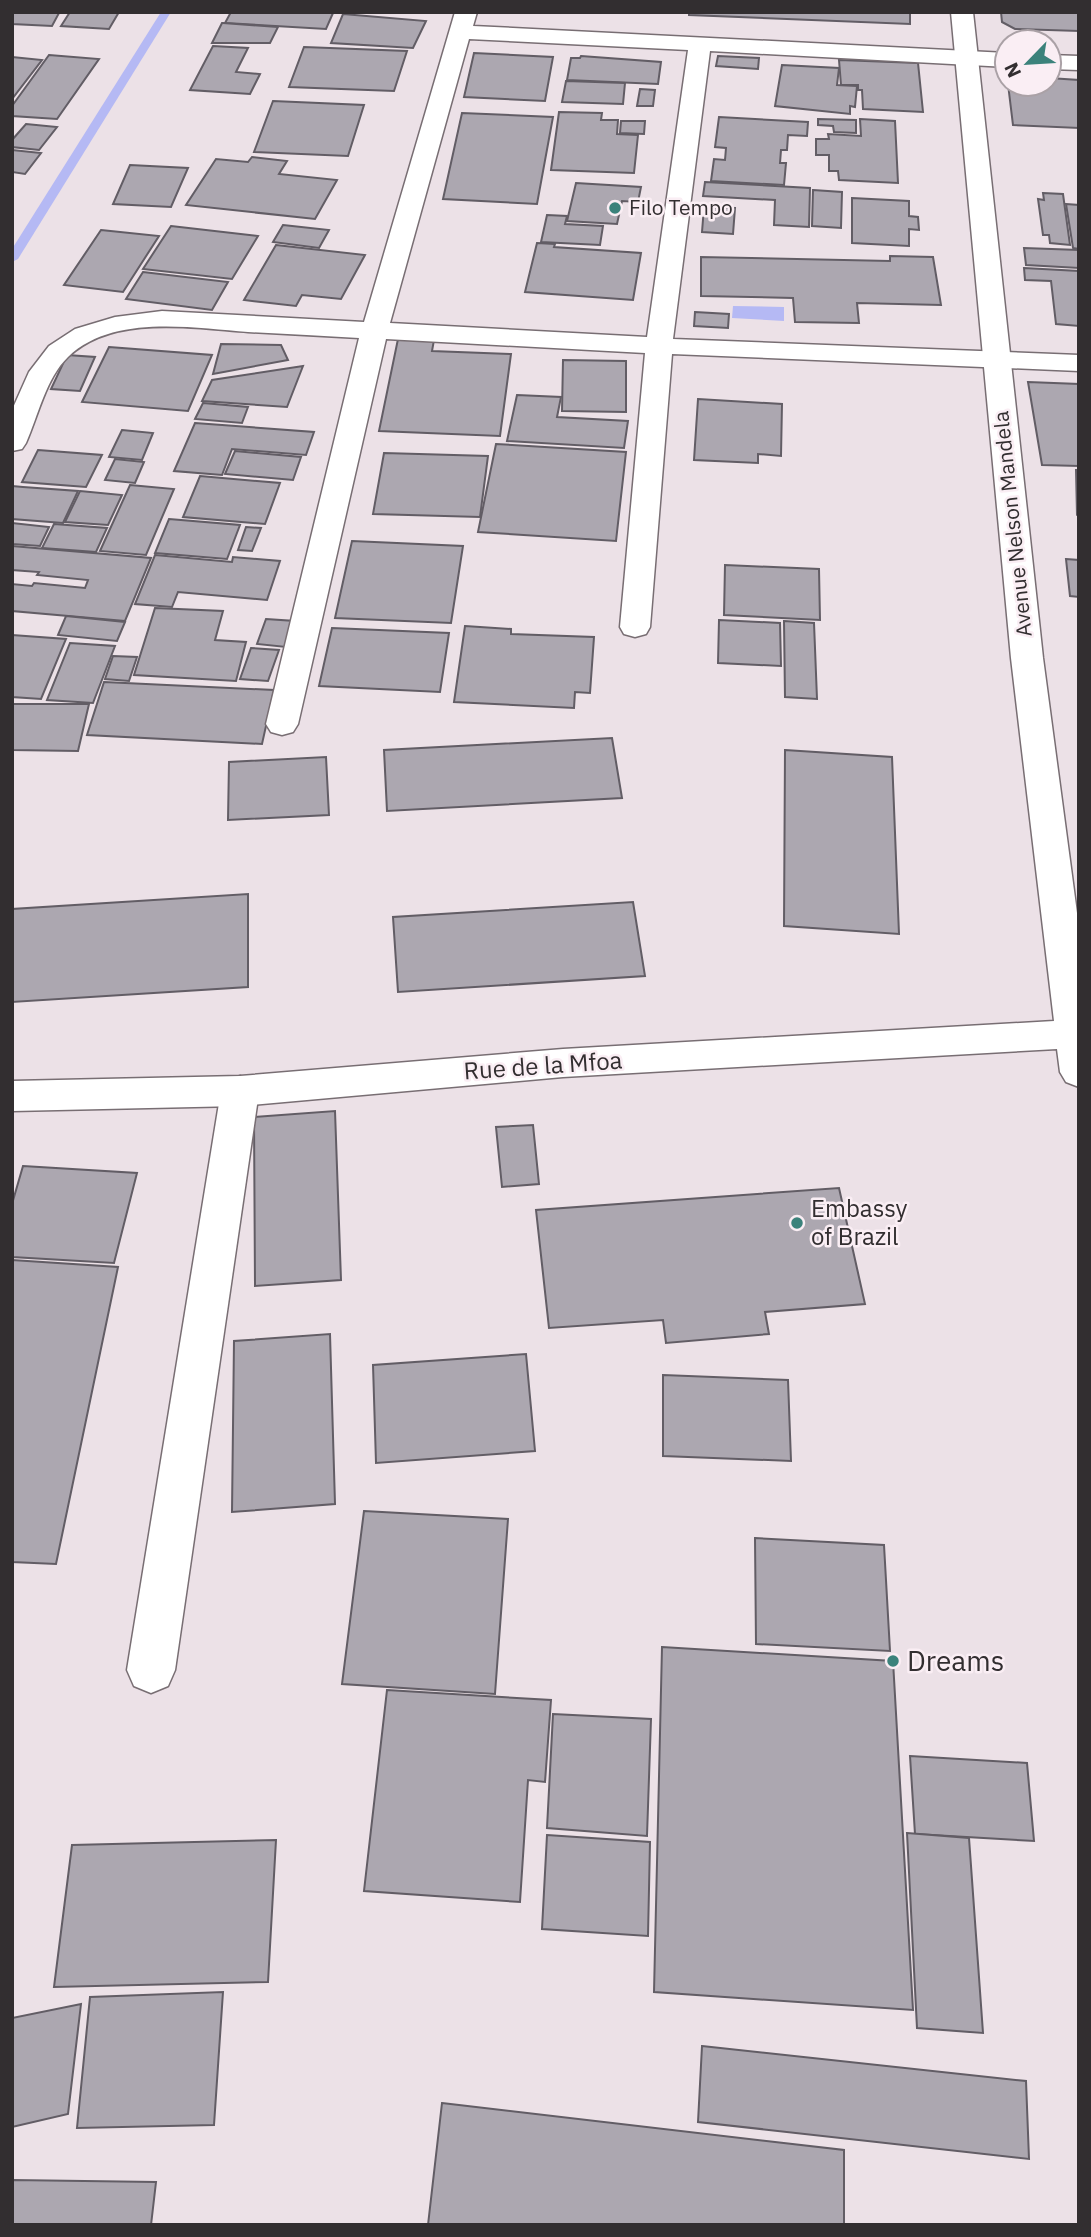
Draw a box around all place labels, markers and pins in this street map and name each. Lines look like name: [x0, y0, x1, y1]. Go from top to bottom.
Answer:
place label: Filo Tempo: [629, 193, 733, 221]
marker: Filo Tempo: [607, 200, 623, 216]
place label: Embassy of Brazil: [811, 1192, 907, 1252]
marker: Embassy of Brazil: [789, 1215, 805, 1231]
place label: Dreams: [907, 1642, 1004, 1679]
marker: Dreams: [885, 1653, 901, 1669]

